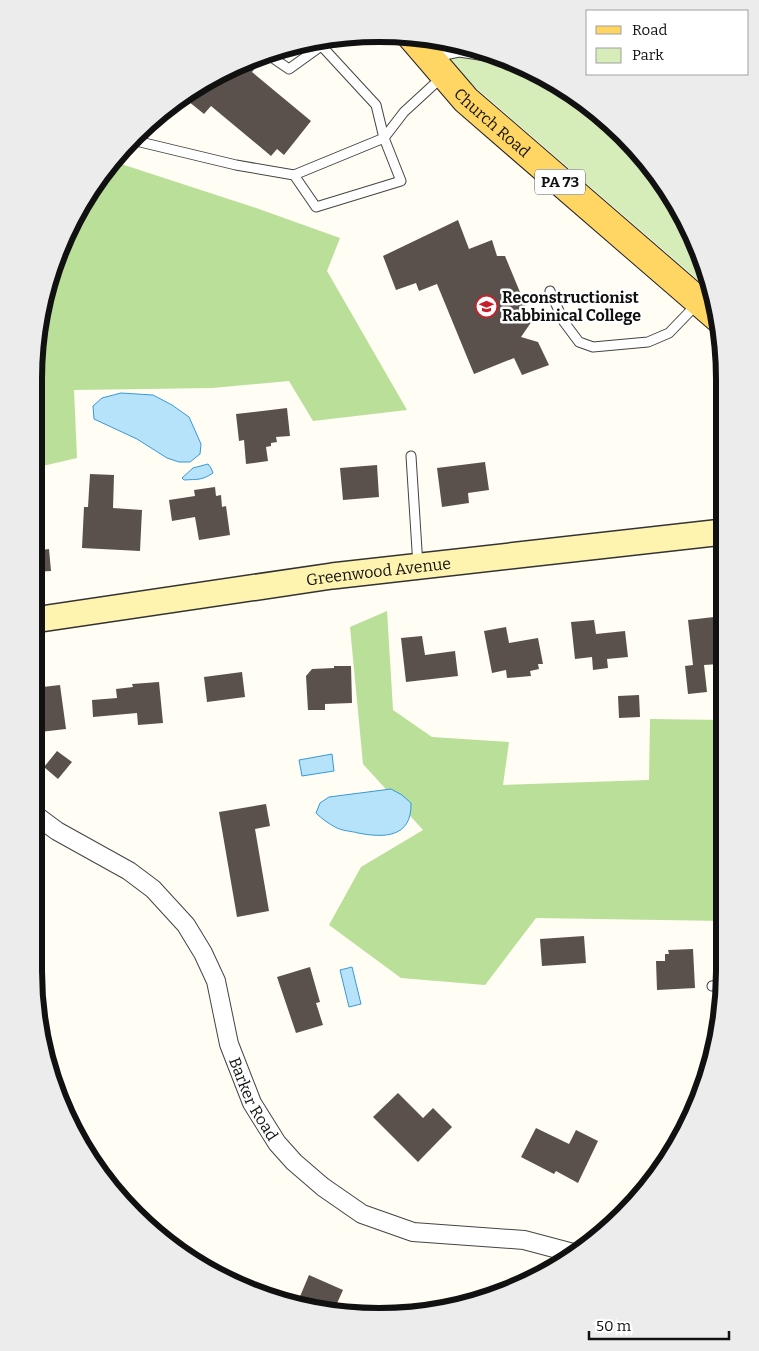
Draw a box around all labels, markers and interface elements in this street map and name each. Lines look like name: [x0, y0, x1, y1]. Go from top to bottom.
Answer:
legend: [586, 10, 749, 75]
text: Road: [632, 21, 667, 39]
text: Park: [632, 46, 664, 64]
street label: Church Road: [450, 84, 535, 161]
road number: PA 73: [535, 170, 585, 194]
place label: Reconstructionist Rabbinical College: [502, 288, 641, 325]
school or university icon: Reconstructionist Rabbinical College: [474, 294, 498, 318]
street label: Greenwood Avenue: [305, 553, 452, 589]
street label: Barker Road: [226, 1054, 283, 1144]
scale bar: [589, 1308, 729, 1340]
text: 50 m: [596, 1317, 632, 1335]

